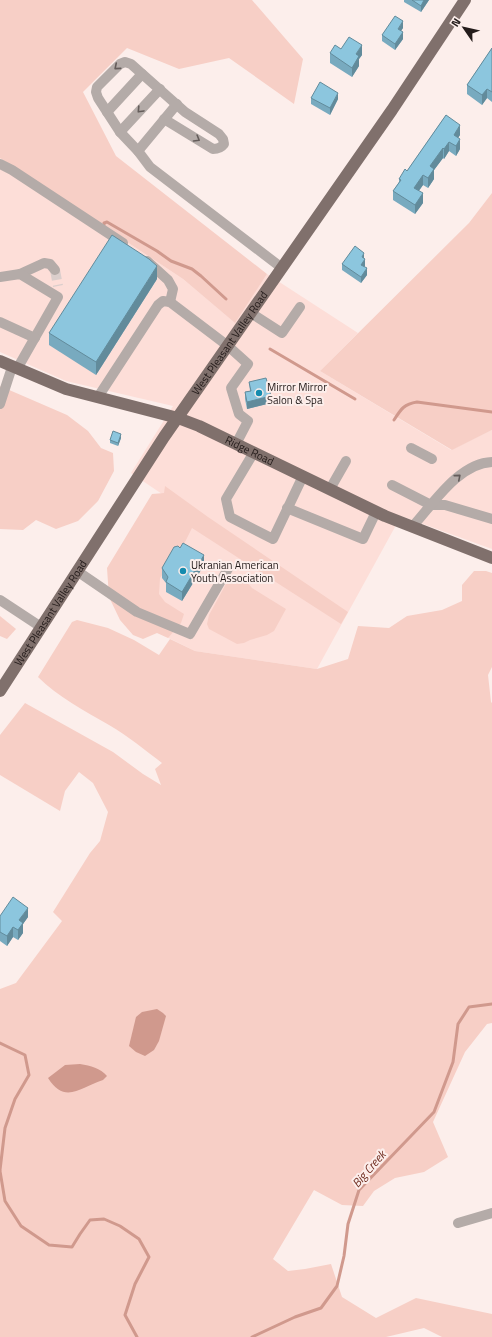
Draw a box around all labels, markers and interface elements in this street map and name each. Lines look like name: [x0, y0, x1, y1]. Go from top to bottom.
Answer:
north arrow: [444, 8, 484, 48]
text: N: [447, 15, 464, 30]
one-way arrow: [115, 63, 122, 70]
one-way arrow: [138, 106, 145, 113]
one-way arrow: [193, 134, 200, 142]
street label: West Pleasant Valley Road: [188, 288, 271, 398]
place label: Mirror Mirror Salon & Spa: [267, 379, 327, 408]
marker: Mirror Mirror Salon & Spa: [254, 388, 264, 398]
street label: Ridge Road: [222, 432, 277, 469]
one-way arrow: [453, 475, 460, 482]
street label: West Pleasant Valley Road: [10, 557, 91, 669]
place label: Ukranian American Youth Association: [191, 557, 279, 586]
marker: Ukranian American Youth Association: [178, 566, 188, 576]
water label: Big Creek: [347, 1145, 391, 1191]

